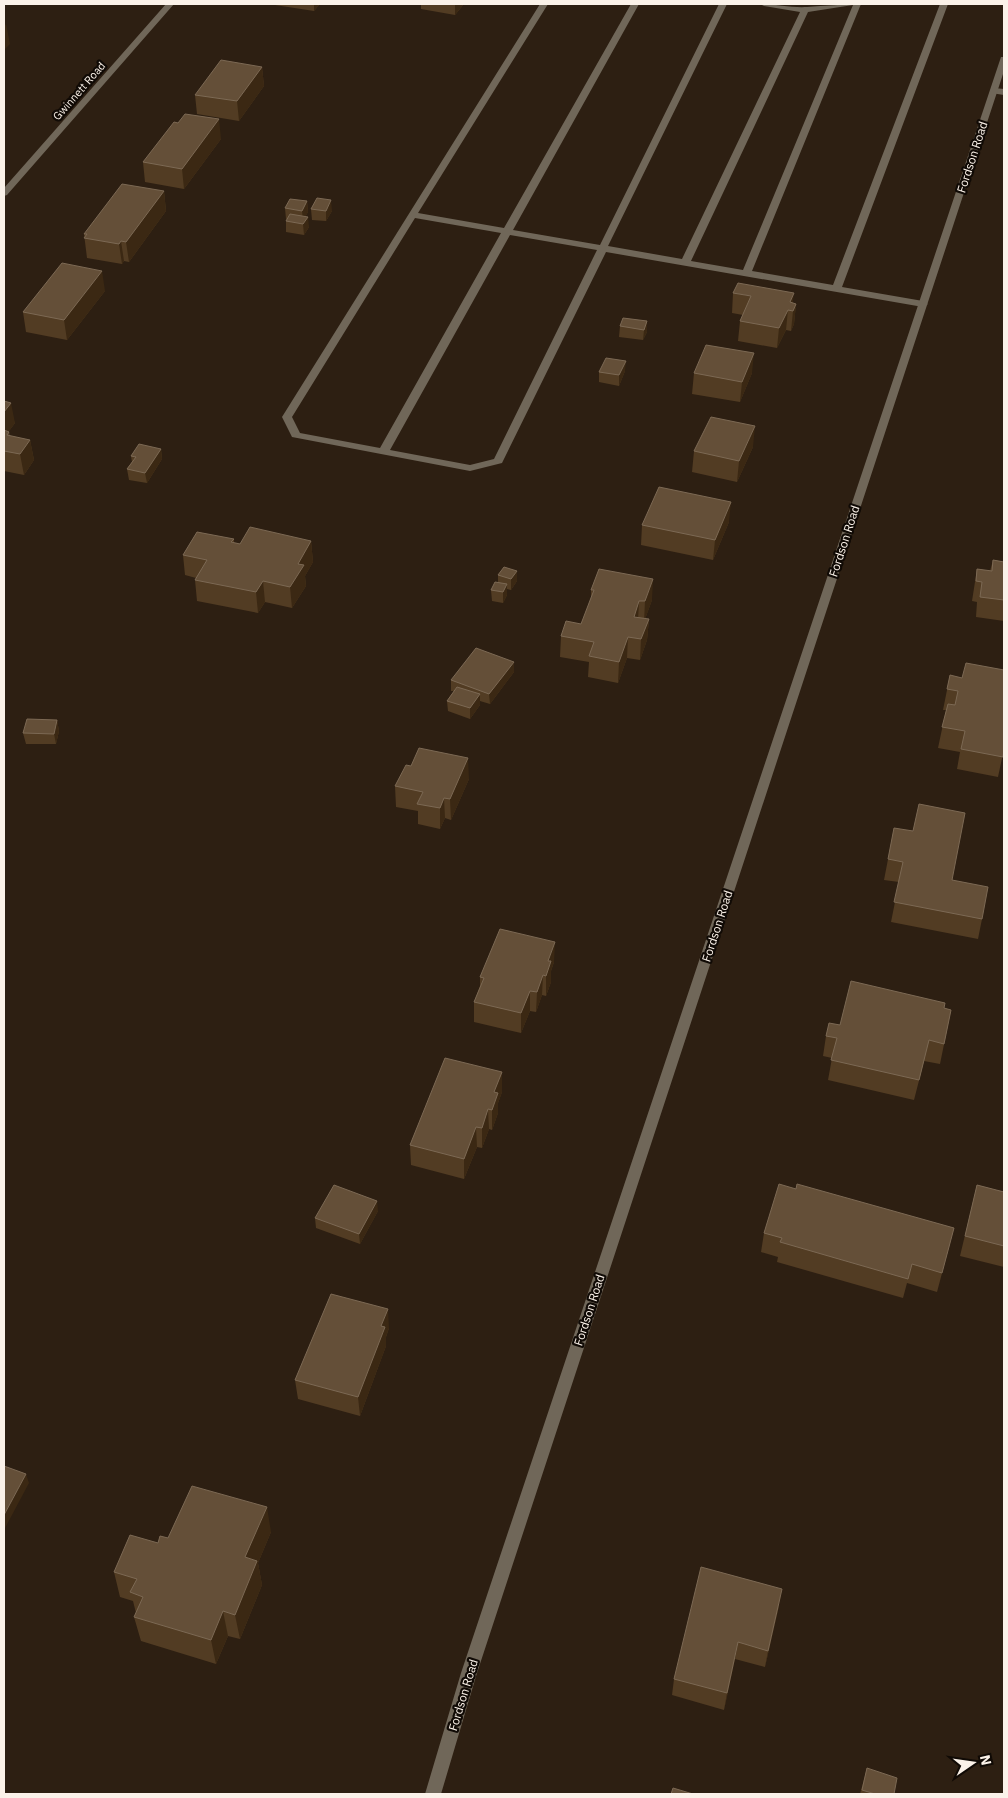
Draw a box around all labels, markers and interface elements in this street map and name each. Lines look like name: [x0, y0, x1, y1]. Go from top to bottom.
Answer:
street label: Gwinnett Road: [50, 59, 108, 123]
street label: Fordson Road: [953, 119, 991, 195]
street label: Fordson Road: [825, 503, 863, 579]
street label: Fordson Road: [698, 888, 736, 964]
street label: Fordson Road: [570, 1272, 608, 1348]
street label: Fordson Road: [445, 1657, 481, 1733]
north arrow: [948, 1738, 998, 1788]
text: N: [976, 1753, 996, 1767]

